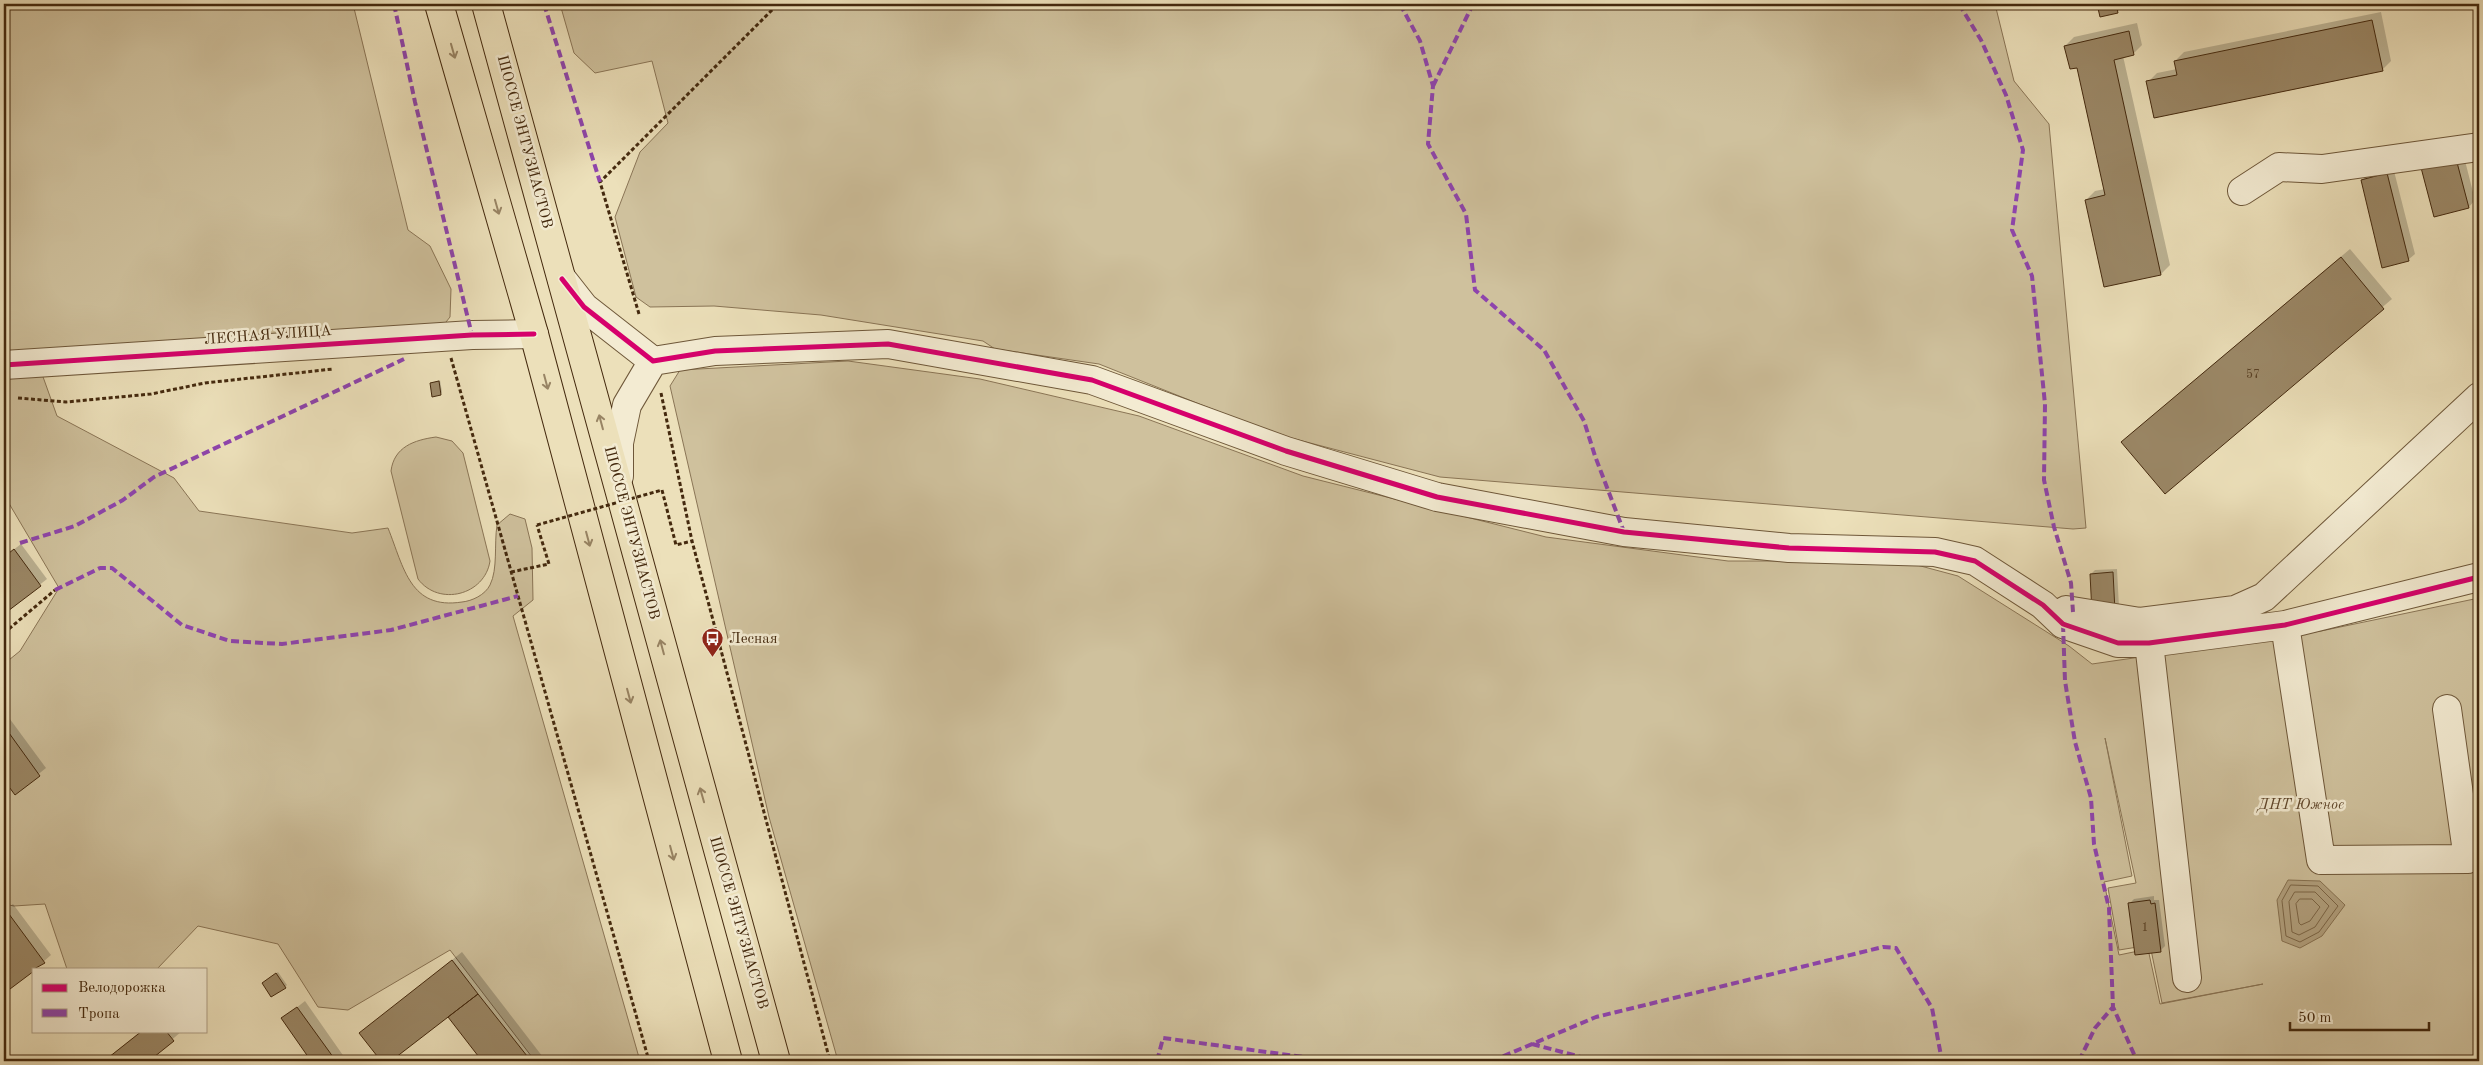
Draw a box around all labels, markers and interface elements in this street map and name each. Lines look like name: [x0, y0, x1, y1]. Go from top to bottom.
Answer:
one-way arrow: [448, 42, 458, 58]
street label: ШОССЕ ЭНТУЗИАСТОВ: [494, 54, 554, 230]
one-way arrow: [493, 198, 503, 214]
street label: ЛЕСНАЯ УЛИЦА: [204, 324, 333, 348]
house number: 57: [2246, 368, 2260, 381]
one-way arrow: [542, 373, 552, 389]
one-way arrow: [596, 415, 605, 431]
street label: ШОССЕ ЭНТУЗИАСТОВ: [601, 445, 661, 621]
one-way arrow: [583, 530, 593, 546]
bus stop icon: Лесная: [701, 627, 725, 658]
place label: Лесная: [729, 632, 778, 647]
one-way arrow: [656, 639, 666, 655]
one-way arrow: [625, 687, 635, 703]
one-way arrow: [697, 787, 706, 803]
park label: ДНТ Южное: [2256, 798, 2344, 813]
street label: ШОССЕ ЭНТУЗИАСТОВ: [706, 835, 770, 1011]
one-way arrow: [667, 844, 677, 860]
house number: 1: [2142, 922, 2148, 934]
legend: [32, 968, 208, 1032]
text: Велодорожка: [78, 981, 166, 996]
scale bar: [2290, 1000, 2429, 1032]
text: Тропа: [78, 1007, 120, 1022]
text: 50 m: [2298, 1011, 2332, 1026]

